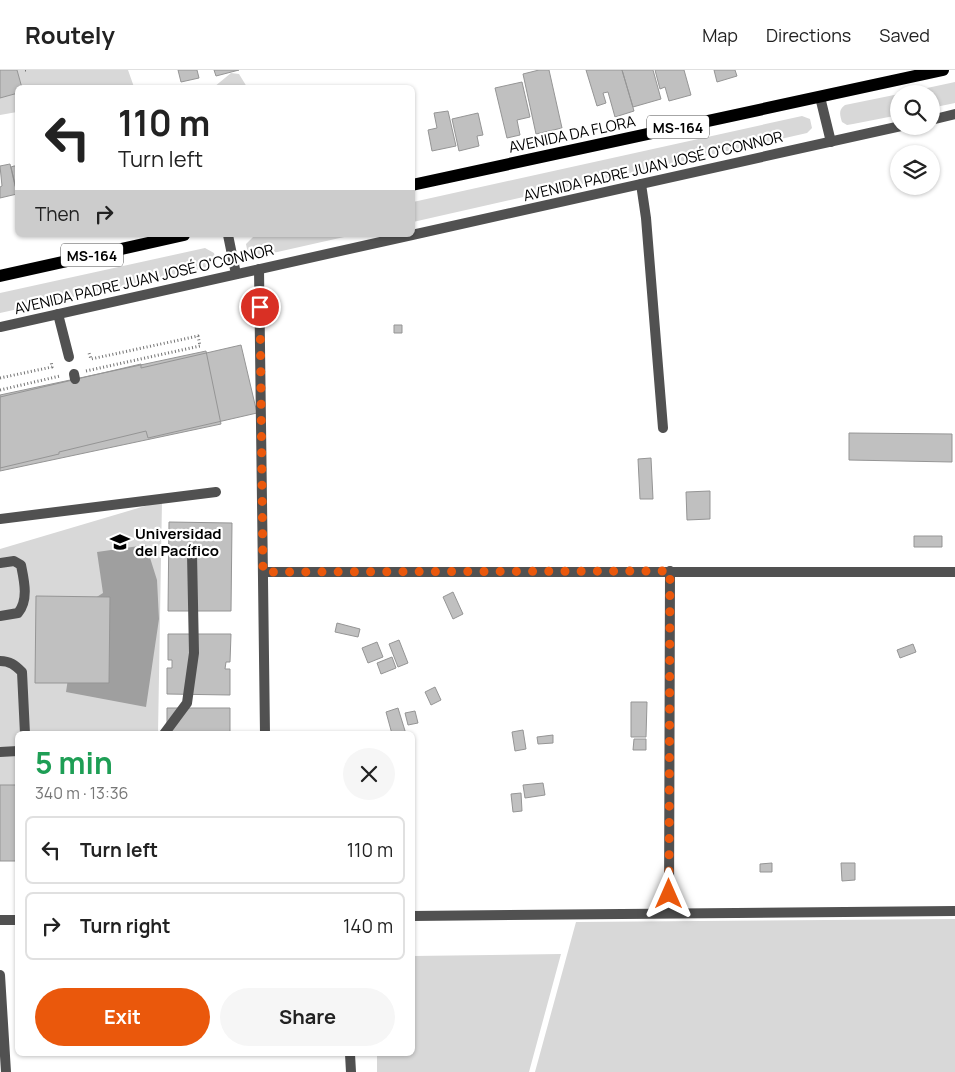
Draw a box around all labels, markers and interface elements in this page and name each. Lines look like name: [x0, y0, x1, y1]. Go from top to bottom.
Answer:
text: Routely: [25, 18, 115, 51]
text: Map: [702, 23, 738, 47]
text: Directions: [766, 23, 851, 47]
text: Saved: [879, 23, 930, 47]
map controls: [890, 85, 940, 195]
button: search: [890, 85, 940, 135]
text: 110 m: [118, 99, 210, 147]
icon: left: [35, 105, 100, 170]
street label: AVENIDA DA FLORA: [507, 110, 638, 158]
road number: MS-164: [647, 116, 709, 138]
street label: AVENIDA PADRE JUAN JOSÉ O'CONNOR: [521, 126, 785, 206]
text: Turn left: [118, 144, 203, 174]
button: layers: [890, 145, 940, 195]
icon: right: [90, 200, 118, 228]
text: Then: [35, 201, 80, 227]
street label: AVENIDA PADRE JUAN JOSÉ O'CONNOR: [12, 239, 276, 319]
road number: MS-164: [61, 244, 123, 266]
pin: [239, 286, 281, 328]
icon: arrive: [246, 293, 274, 321]
place label: Universidad del Pacífico: [135, 523, 222, 561]
school or university icon: Universidad del Pacífico: [109, 531, 131, 553]
text: 5 min: [35, 742, 113, 783]
button: close: [343, 748, 395, 800]
text: 340 m · 13:36: [35, 782, 128, 804]
icon: left: [37, 836, 65, 864]
text: Turn left: [80, 837, 158, 863]
text: 110 m: [347, 837, 393, 863]
position arrow: [642, 867, 694, 919]
icon: right: [37, 912, 65, 940]
text: Turn right: [80, 913, 170, 939]
text: 140 m: [343, 913, 393, 939]
button: Exit: [35, 988, 210, 1046]
button: Share: [220, 988, 395, 1046]

